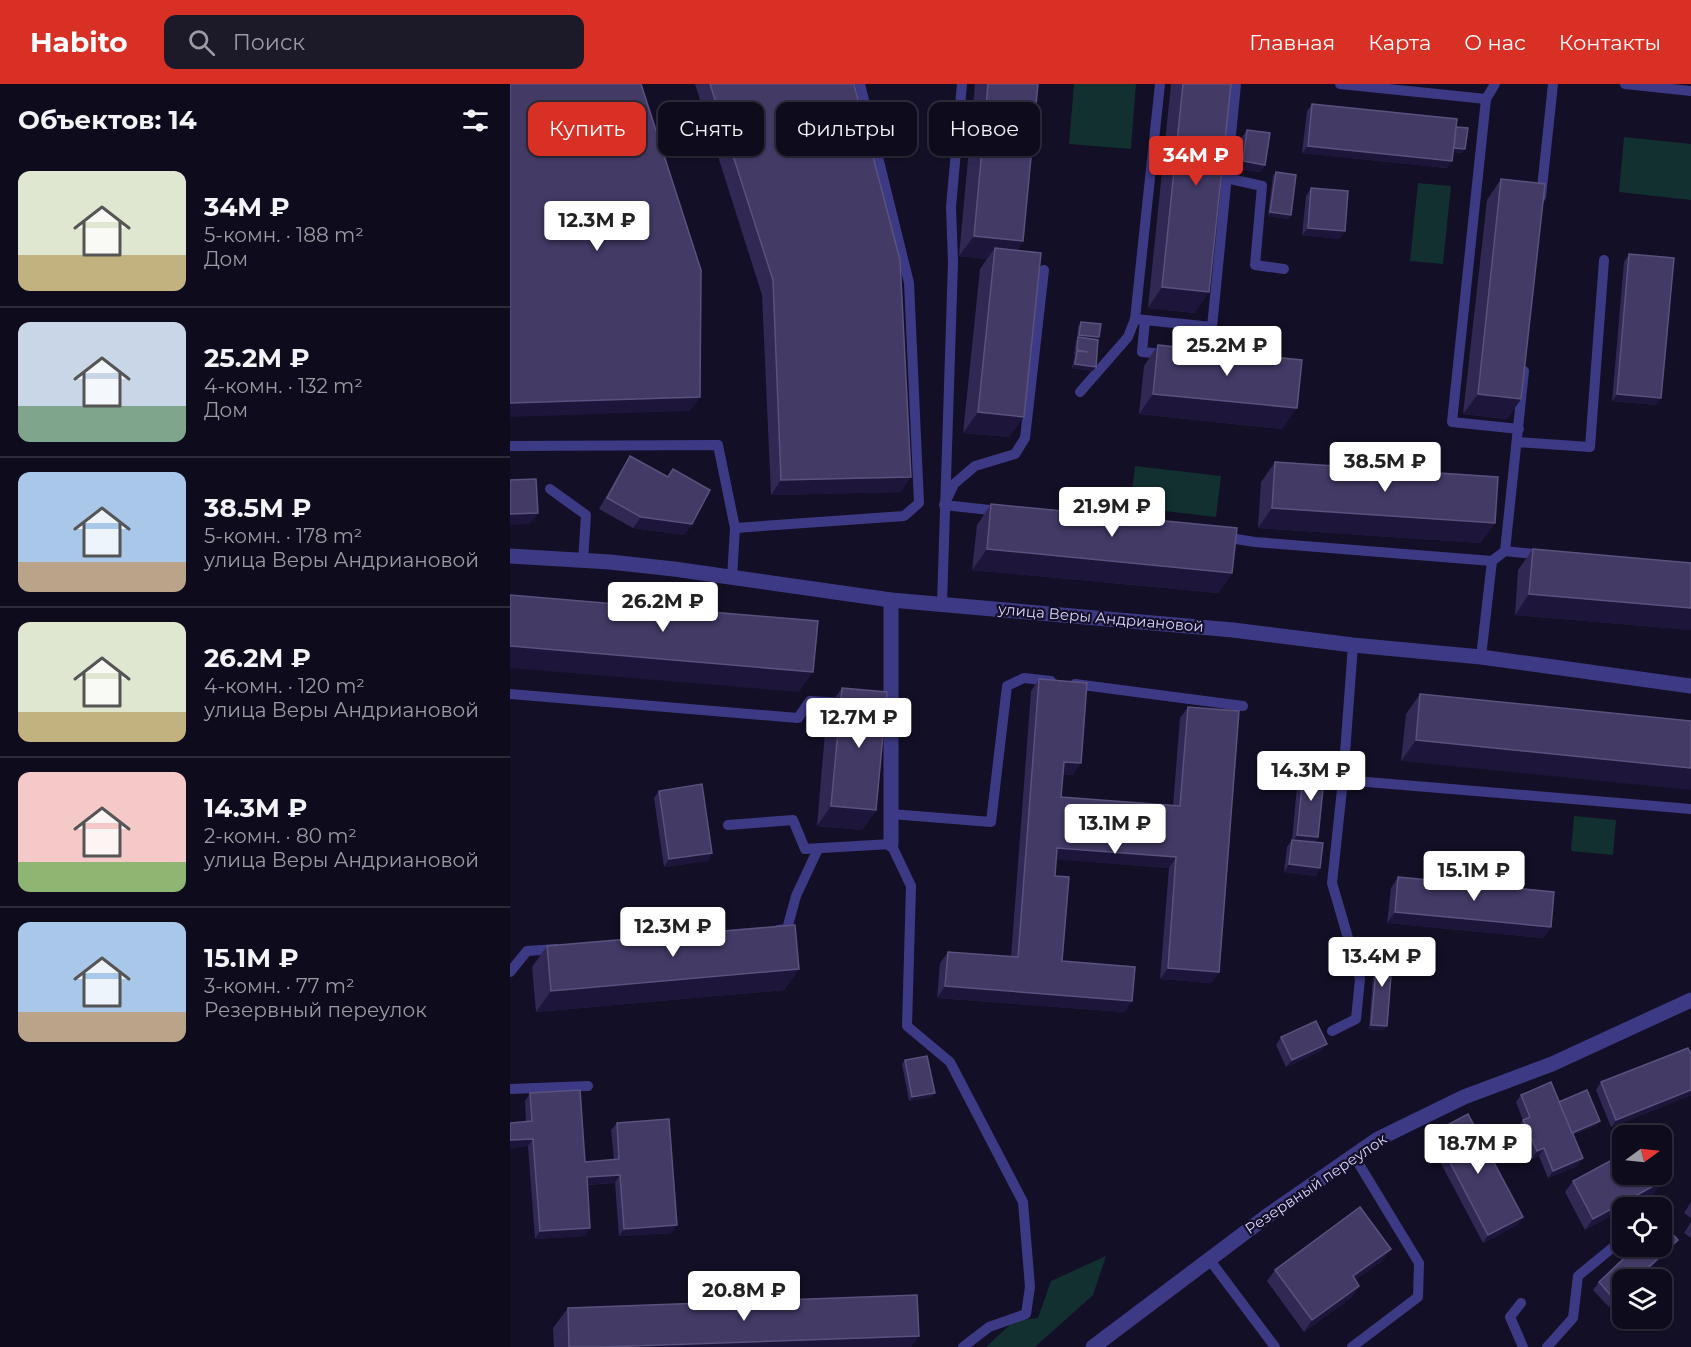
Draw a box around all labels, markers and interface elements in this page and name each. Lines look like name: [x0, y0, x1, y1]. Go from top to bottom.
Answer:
search box: [164, 15, 584, 69]
text: Habito: [30, 25, 128, 59]
icon: search: [185, 26, 218, 59]
text: Поиск: [233, 29, 305, 56]
text: Главная: [1249, 30, 1335, 55]
text: Карта: [1368, 30, 1431, 55]
text: О нас: [1464, 30, 1526, 55]
text: Контакты: [1559, 30, 1661, 55]
chip: Купить: [528, 102, 646, 156]
chip: Снять: [658, 102, 764, 156]
chip: Фильтры: [776, 102, 917, 156]
chip: Новое: [929, 102, 1040, 156]
text: Объектов: 14: [18, 104, 197, 136]
icon: filters: [459, 104, 492, 137]
pin: 34M ₽: [1154, 136, 1238, 187]
text: 34M ₽: [1163, 143, 1229, 167]
text: 34M ₽: [204, 191, 290, 223]
icon: home: [66, 195, 138, 267]
pin: 12.3M ₽: [542, 201, 652, 252]
text: 12.3M ₽: [558, 208, 636, 232]
text: 5-комн. · 188 m²: [204, 223, 364, 247]
text: Дом: [204, 247, 248, 271]
pin: 25.2M ₽: [1172, 326, 1282, 377]
text: 25.2M ₽: [1186, 333, 1268, 357]
text: 25.2M ₽: [204, 342, 310, 374]
icon: home: [66, 346, 138, 418]
text: 4-комн. · 132 m²: [204, 374, 363, 398]
text: Дом: [204, 398, 248, 422]
pin: 38.5M ₽: [1330, 442, 1440, 493]
text: 38.5M ₽: [1344, 449, 1426, 473]
pin: 21.9M ₽: [1057, 487, 1167, 538]
text: 38.5M ₽: [204, 492, 311, 524]
text: 21.9M ₽: [1073, 494, 1151, 518]
icon: home: [66, 496, 138, 568]
text: 5-комн. · 178 m²: [204, 524, 362, 548]
text: улица Веры Андриановой: [204, 548, 479, 572]
pin: 26.2M ₽: [608, 582, 718, 633]
text: 26.2M ₽: [622, 589, 704, 613]
street label: улица Веры Андриановой: [996, 599, 1205, 636]
text: 26.2M ₽: [204, 642, 311, 674]
icon: home: [66, 646, 138, 718]
text: 4-комн. · 120 m²: [204, 674, 365, 698]
text: улица Веры Андриановой: [204, 698, 479, 722]
pin: 12.7M ₽: [804, 698, 914, 749]
text: 12.7M ₽: [820, 705, 898, 729]
pin: 14.3M ₽: [1256, 751, 1366, 802]
text: 14.3M ₽: [1271, 758, 1351, 782]
text: 14.3M ₽: [204, 792, 307, 824]
icon: home: [66, 796, 138, 868]
pin: 13.1M ₽: [1060, 804, 1170, 855]
text: 13.1M ₽: [1079, 811, 1151, 835]
text: 2-комн. · 80 m²: [204, 824, 357, 848]
text: улица Веры Андриановой: [204, 848, 479, 872]
pin: 15.1M ₽: [1419, 851, 1529, 902]
text: 15.1M ₽: [1438, 858, 1510, 882]
pin: 12.3M ₽: [618, 907, 728, 958]
text: 12.3M ₽: [634, 914, 712, 938]
pin: 13.4M ₽: [1327, 937, 1437, 988]
text: 15.1M ₽: [204, 942, 299, 974]
text: 13.4M ₽: [1343, 944, 1421, 968]
icon: home: [66, 946, 138, 1018]
text: 3-комн. · 77 m²: [204, 974, 355, 998]
text: Резервный переулок: [204, 998, 427, 1022]
pin: 18.7M ₽: [1423, 1124, 1533, 1175]
north arrow: [1612, 1125, 1672, 1185]
map controls: [1612, 1125, 1672, 1329]
street label: Резервный переулок: [1241, 1129, 1391, 1238]
text: 18.7M ₽: [1439, 1131, 1517, 1155]
button: locate: [1612, 1197, 1672, 1257]
button: layers: [1612, 1269, 1672, 1329]
pin: 20.8M ₽: [689, 1271, 799, 1322]
text: 20.8M ₽: [702, 1278, 786, 1302]

